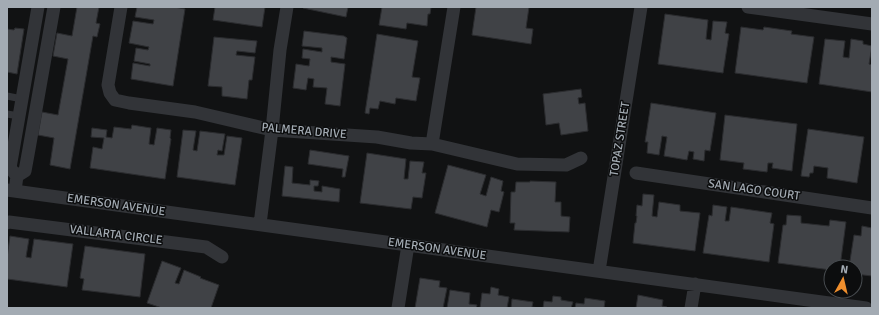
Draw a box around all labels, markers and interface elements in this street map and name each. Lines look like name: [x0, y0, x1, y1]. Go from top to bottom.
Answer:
street label: TOPAZ STREET: [607, 101, 633, 177]
street label: PALMERA DRIVE: [261, 120, 347, 142]
street label: SAN LAGO COURT: [707, 176, 801, 204]
street label: EMERSON AVENUE: [66, 191, 166, 219]
street label: VALLARTA CIRCLE: [69, 222, 163, 248]
street label: EMERSON AVENUE: [387, 235, 487, 263]
north arrow: [823, 259, 863, 299]
text: N: [840, 263, 849, 277]

